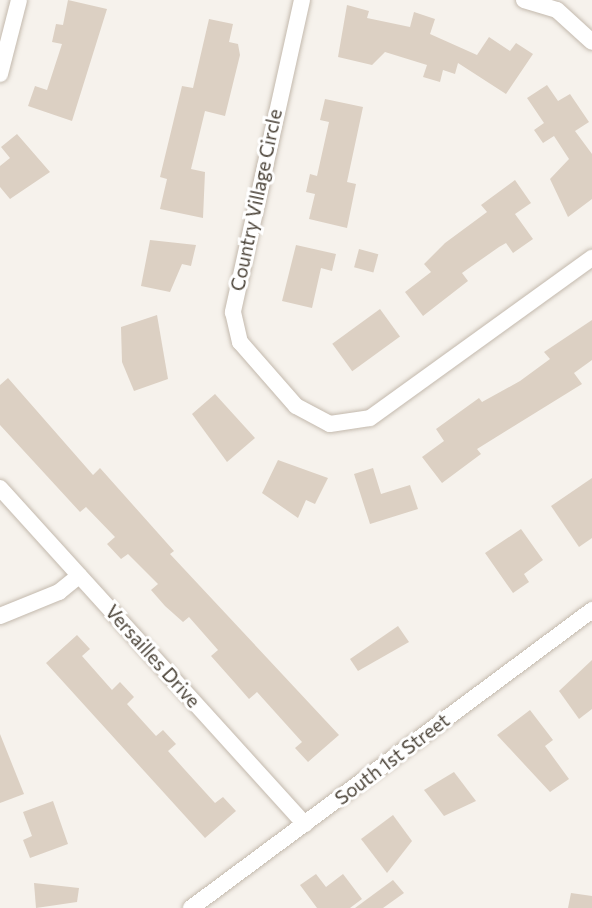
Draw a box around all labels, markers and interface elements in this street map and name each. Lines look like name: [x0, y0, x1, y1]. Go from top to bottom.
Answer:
street label: Country Village Circle: [226, 107, 286, 293]
street label: Versailles Drive: [101, 600, 205, 712]
street label: South 1st Street: [330, 709, 454, 809]

